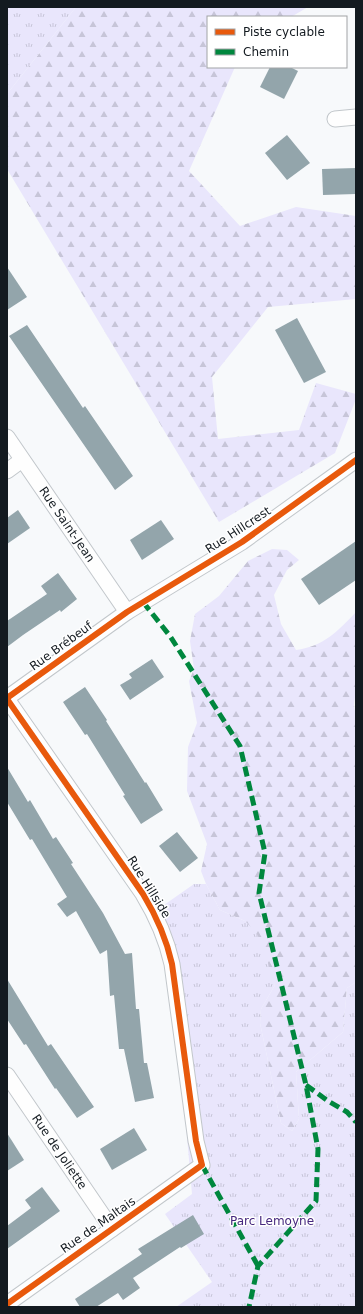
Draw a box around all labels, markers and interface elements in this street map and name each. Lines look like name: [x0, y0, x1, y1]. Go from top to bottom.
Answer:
legend: [207, 16, 347, 68]
text: Piste cyclable: [243, 25, 325, 39]
text: Chemin: [243, 45, 289, 59]
street label: Rue Saint-Jean: [36, 484, 98, 565]
street label: Rue Hillcrest: [203, 503, 274, 556]
street label: Rue Brébeuf: [27, 618, 96, 673]
street label: Rue Hillside: [124, 854, 174, 920]
street label: Rue de Joliette: [29, 1112, 90, 1192]
street label: Rue de Maltais: [58, 1194, 138, 1256]
park label: Parc Lemoyne: [230, 1214, 314, 1228]

